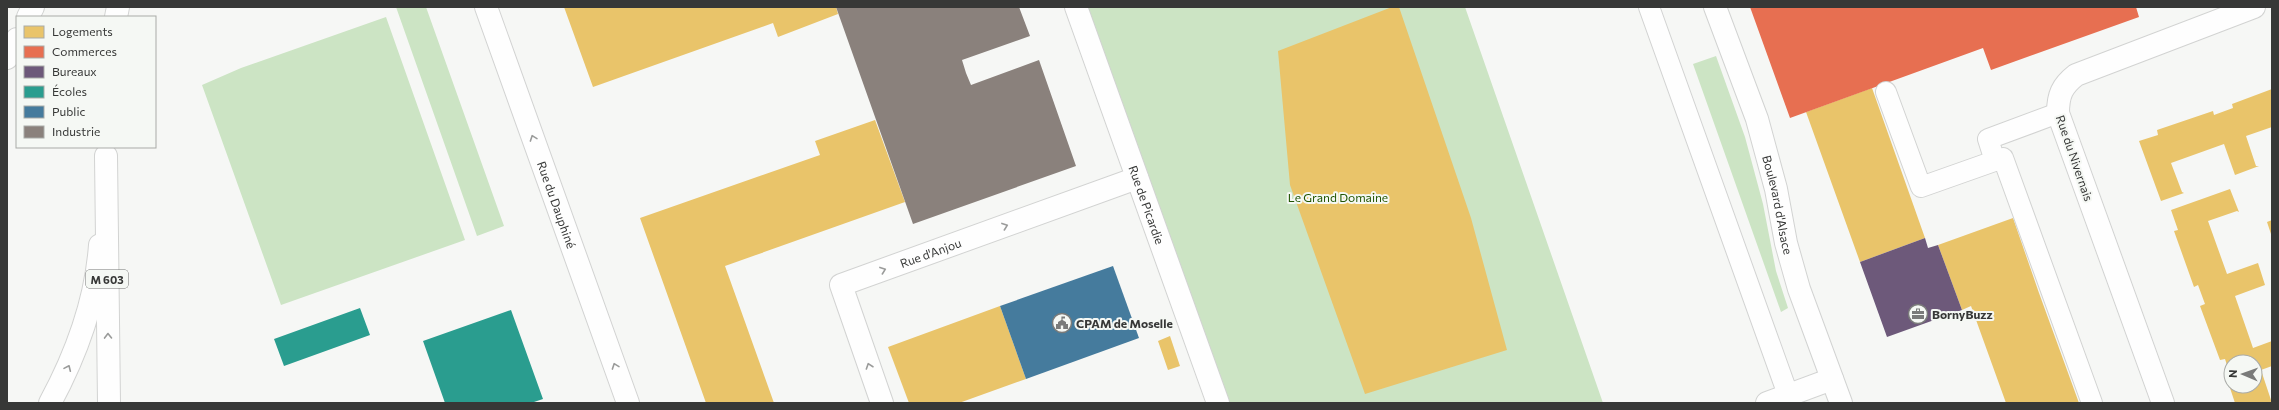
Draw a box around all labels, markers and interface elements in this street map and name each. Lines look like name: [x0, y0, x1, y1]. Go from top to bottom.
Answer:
legend: [16, 16, 156, 148]
text: Logements: [52, 24, 113, 38]
text: Commerces: [52, 44, 117, 58]
text: Bureaux: [52, 64, 97, 78]
text: Écoles: [52, 84, 87, 98]
text: Public: [52, 104, 85, 118]
street label: Rue du Nivernais: [2054, 113, 2096, 203]
text: Industrie: [52, 124, 100, 138]
one-way arrow: [530, 135, 538, 142]
street label: Boulevard d'Alsace: [1760, 154, 1796, 256]
street label: Rue du Dauphiné: [535, 159, 579, 250]
street label: Rue de Picardie: [1126, 163, 1167, 246]
park label: Le Grand Domaine: [1288, 190, 1388, 204]
one-way arrow: [1001, 222, 1008, 230]
street label: Rue d'Anjou: [898, 235, 963, 270]
one-way arrow: [879, 266, 886, 275]
road number: M 603: [86, 270, 128, 288]
office icon: BornyBuzz: [1907, 303, 1929, 325]
place label: BornyBuzz: [1932, 307, 1993, 321]
public building icon: CPAM de Moselle: [1051, 312, 1073, 334]
place label: CPAM de Moselle: [1076, 316, 1173, 330]
one-way arrow: [104, 333, 112, 339]
north arrow: [2223, 354, 2263, 394]
one-way arrow: [611, 363, 620, 370]
one-way arrow: [865, 363, 874, 370]
one-way arrow: [63, 365, 71, 373]
text: N: [2226, 369, 2239, 378]

